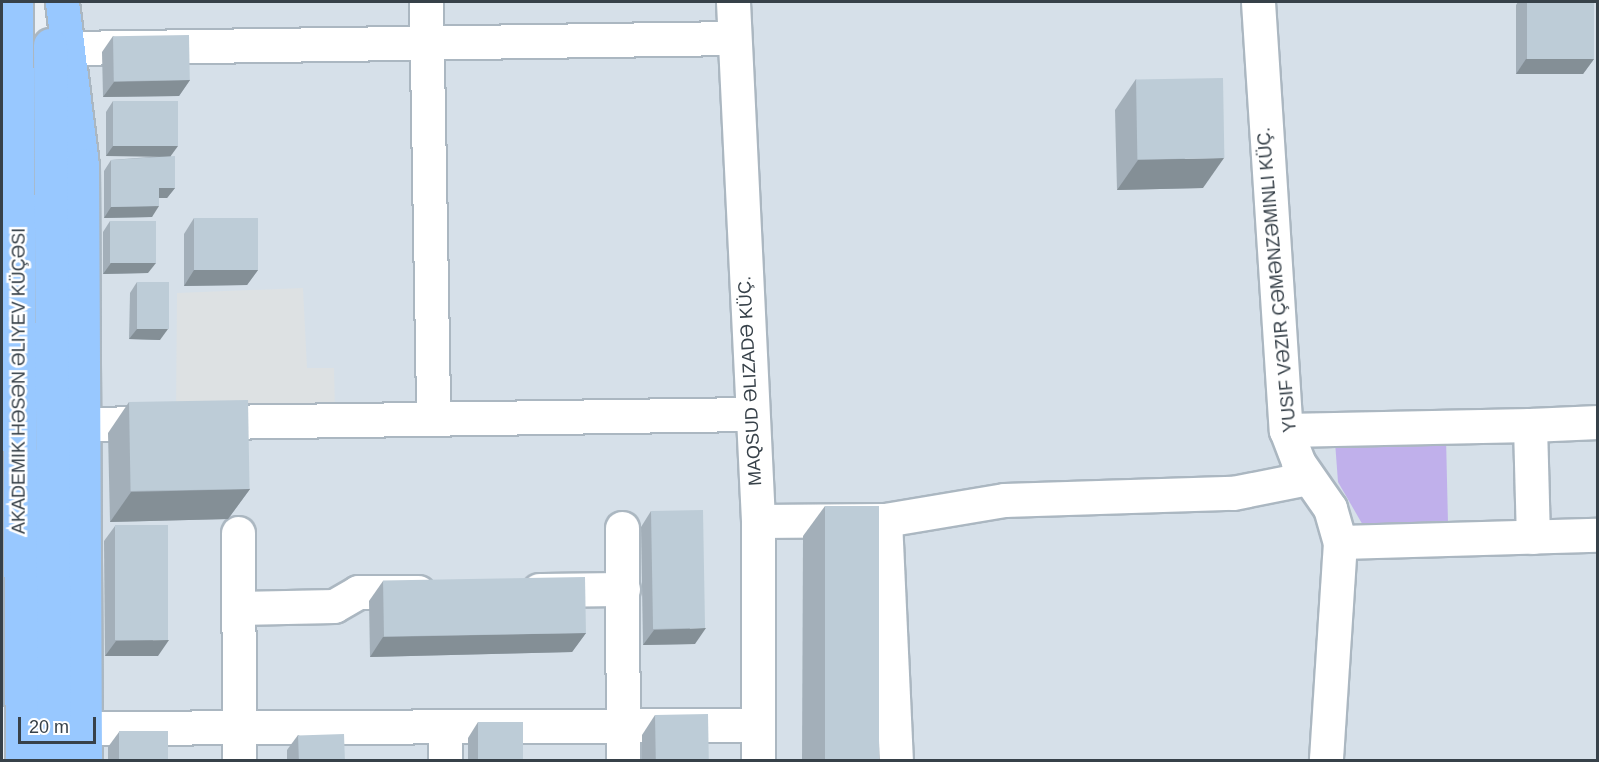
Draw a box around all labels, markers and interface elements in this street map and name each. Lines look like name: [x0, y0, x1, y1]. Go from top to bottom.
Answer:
street label: YUSIF VƏZIR ÇƏMƏNZƏMINLI KÜÇ.: [1253, 127, 1301, 433]
street label: AKADEMIK HƏSƏN ƏLIYEV KÜÇƏSI: [8, 228, 30, 534]
street label: MAQSUD ƏLIZADƏ KÜÇ.: [734, 276, 766, 486]
scale bar: [21, 705, 99, 743]
text: 20 m: [29, 717, 69, 737]

